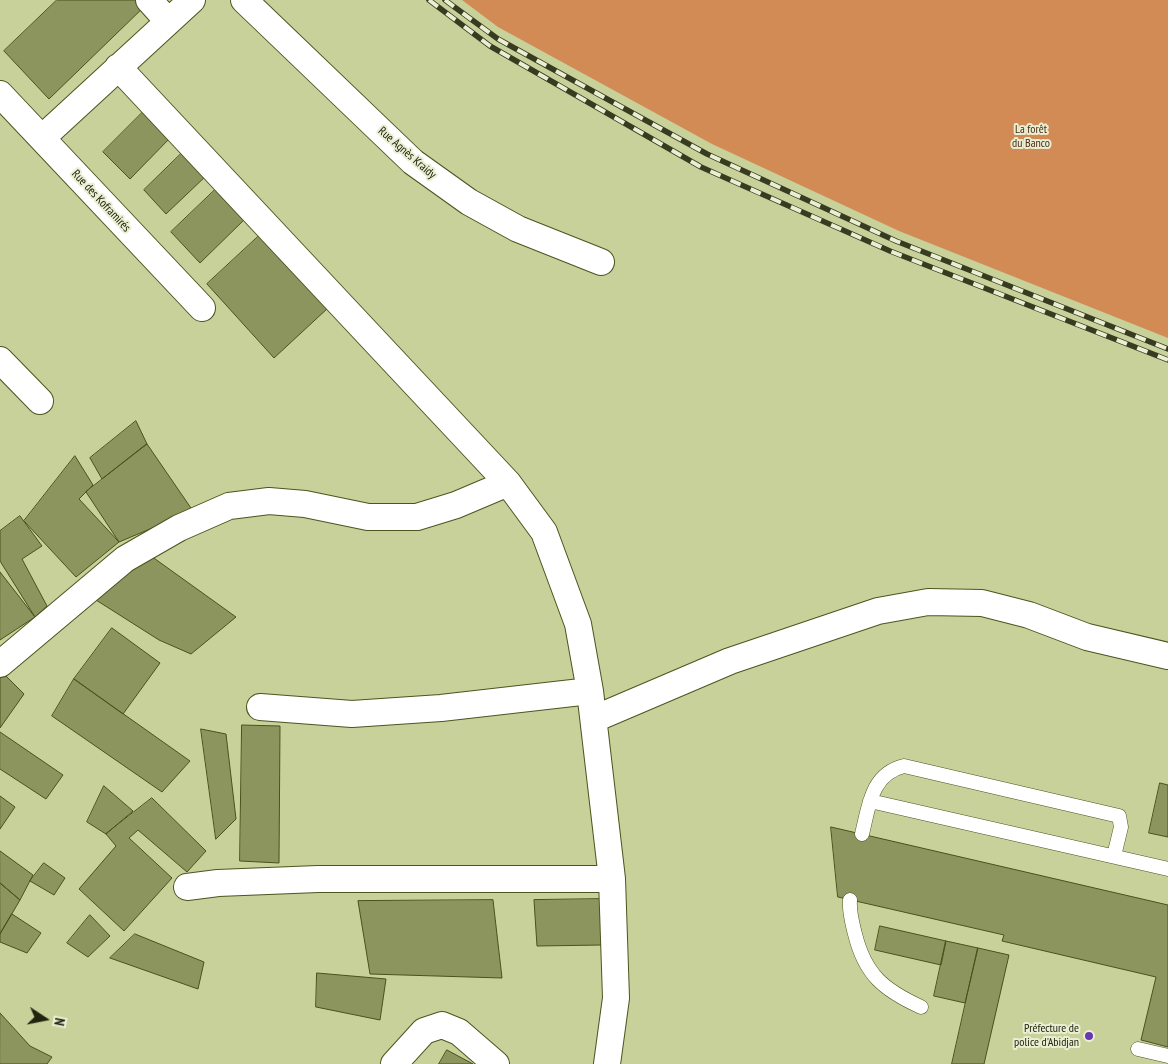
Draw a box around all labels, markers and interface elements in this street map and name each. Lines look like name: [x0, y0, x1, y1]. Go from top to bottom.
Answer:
park label: La forêt du Banco: [1012, 123, 1050, 151]
street label: Rue Agnès Kraidy: [375, 124, 439, 182]
street label: Rue des Koframirés: [69, 167, 133, 235]
north arrow: [20, 994, 70, 1044]
text: N: [50, 1016, 69, 1027]
place label: Préfecture de police d'Abidjan: [1014, 1022, 1079, 1050]
marker: Préfecture de police d'Abidjan: [1083, 1030, 1095, 1042]

